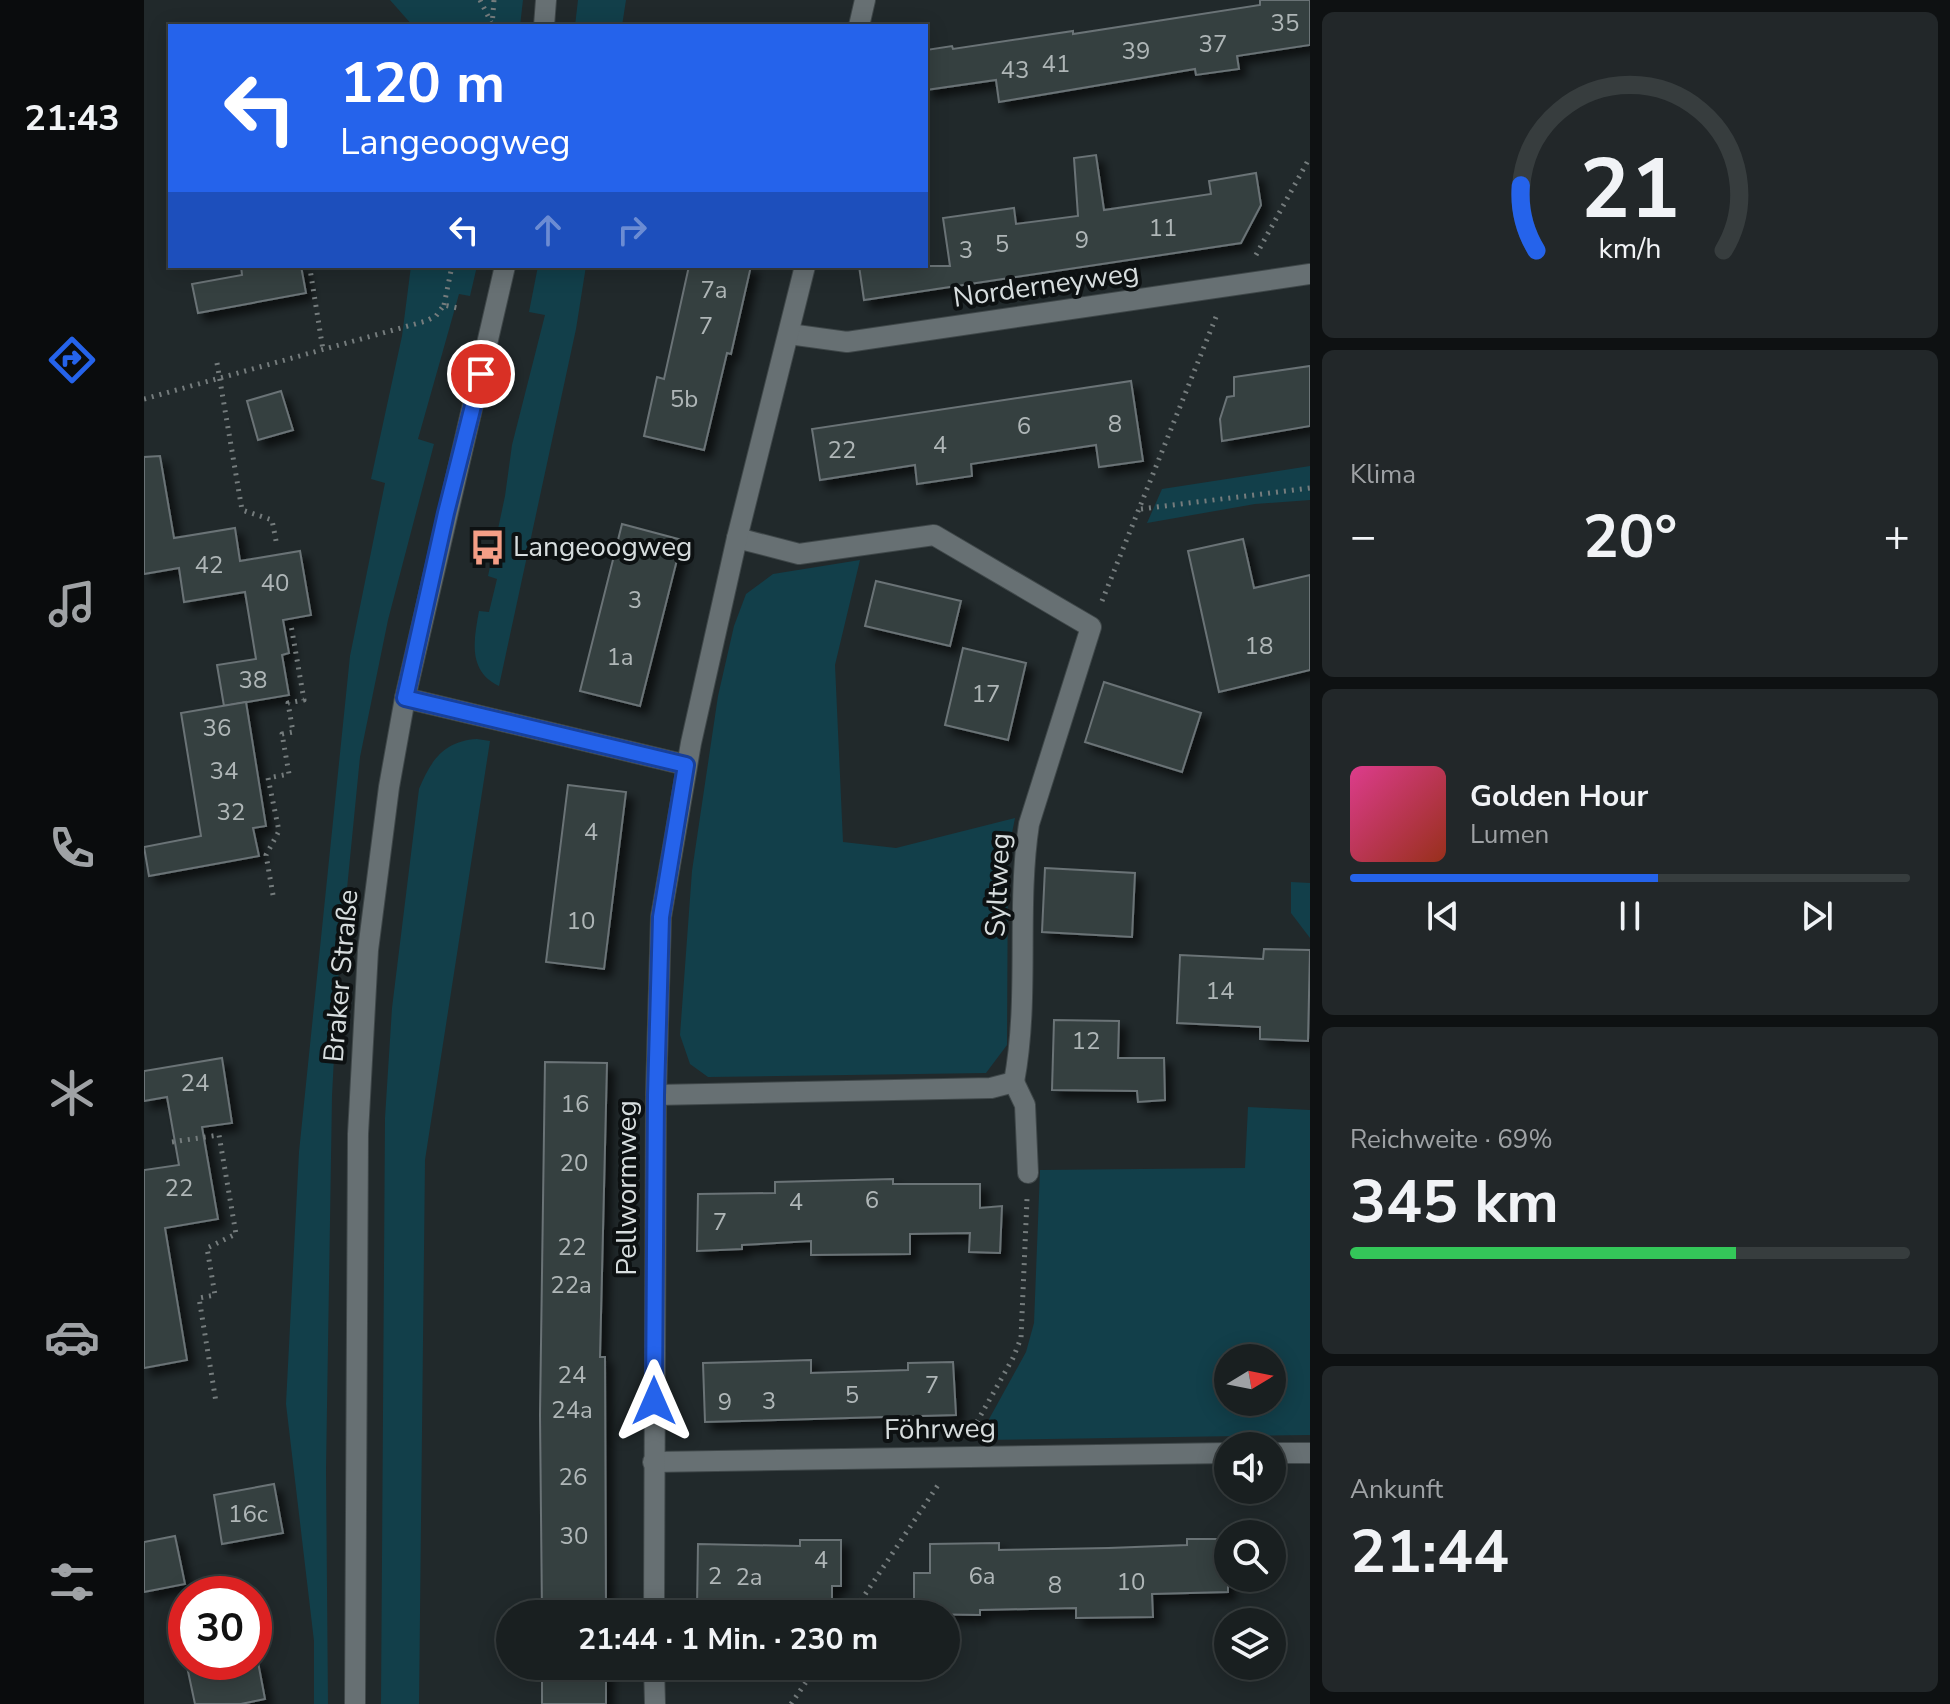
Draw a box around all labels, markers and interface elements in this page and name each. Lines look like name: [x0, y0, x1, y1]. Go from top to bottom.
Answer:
house number: 35: [1271, 7, 1299, 39]
house number: 37: [1199, 28, 1227, 60]
house number: 39: [1122, 35, 1150, 67]
text: 120 m: [340, 45, 505, 122]
house number: 41: [1042, 48, 1070, 80]
house number: 43: [1001, 54, 1029, 86]
icon: left: [208, 56, 312, 160]
text: 21:43: [24, 94, 120, 143]
text: Langeoogweg: [340, 118, 571, 167]
text: 21: [1580, 133, 1680, 246]
icon: left: [442, 208, 486, 252]
icon: ahead: [526, 208, 570, 252]
icon: right: [610, 208, 654, 252]
house number: 11: [1149, 212, 1177, 244]
house number: 9: [1075, 224, 1089, 256]
house number: 5: [995, 228, 1009, 260]
text: km/h: [1599, 229, 1661, 268]
house number: 3: [959, 234, 973, 266]
street label: Norderneyweg: [950, 253, 1142, 317]
house number: 7a: [700, 274, 728, 306]
house number: 7: [699, 310, 713, 342]
icon: directions: [44, 332, 100, 388]
pin: [447, 340, 515, 408]
icon: arrive: [459, 352, 503, 396]
house number: 5b: [670, 383, 698, 415]
house number: 8: [1108, 408, 1122, 440]
house number: 6: [1017, 410, 1031, 442]
house number: 4: [933, 429, 947, 461]
house number: 22: [828, 434, 856, 466]
text: Klima: [1350, 457, 1416, 492]
text: 20°: [1583, 496, 1677, 578]
text: −: [1350, 507, 1376, 567]
text: +: [1884, 507, 1910, 567]
bus stop icon: Langeoogweg: [468, 528, 506, 566]
place label: Langeoogweg: [513, 528, 692, 566]
house number: 42: [195, 549, 223, 581]
house number: 40: [261, 567, 289, 599]
icon: music: [44, 576, 100, 632]
house number: 3: [628, 584, 642, 616]
house number: 18: [1245, 630, 1273, 662]
house number: 1a: [606, 641, 634, 673]
house number: 38: [239, 664, 267, 696]
house number: 17: [972, 678, 1000, 710]
house number: 36: [203, 712, 231, 744]
house number: 34: [210, 755, 238, 787]
text: Golden Hour: [1470, 776, 1648, 817]
house number: 32: [217, 796, 245, 828]
house number: 4: [584, 816, 598, 848]
text: Lumen: [1470, 817, 1549, 852]
icon: phone: [44, 820, 100, 876]
street label: Syltweg: [976, 832, 1020, 938]
street label: Braker Straße: [315, 888, 367, 1064]
icon: previous: [1421, 894, 1465, 938]
icon: pause: [1608, 894, 1652, 938]
icon: next: [1795, 894, 1839, 938]
house number: 10: [567, 905, 595, 937]
house number: 14: [1206, 975, 1234, 1007]
house number: 12: [1072, 1025, 1100, 1057]
icon: climate: [44, 1065, 100, 1121]
house number: 24: [181, 1067, 209, 1099]
house number: 16: [561, 1088, 589, 1120]
street label: Pellwormweg: [608, 1100, 646, 1276]
text: Reichweite · 69%: [1350, 1122, 1553, 1157]
house number: 20: [560, 1147, 588, 1179]
text: 345 km: [1350, 1161, 1559, 1243]
house number: 22: [165, 1172, 193, 1204]
house number: 6: [865, 1184, 879, 1216]
house number: 4: [789, 1186, 803, 1218]
house number: 7: [713, 1206, 727, 1238]
house number: 22: [558, 1231, 586, 1263]
house number: 22a: [550, 1269, 592, 1301]
icon: car: [44, 1309, 100, 1365]
north arrow: [1214, 1344, 1286, 1416]
map controls: [1214, 1344, 1286, 1680]
house number: 24: [558, 1359, 586, 1391]
position arrow: [612, 1359, 696, 1443]
house number: 7: [925, 1369, 939, 1401]
house number: 5: [845, 1379, 859, 1411]
house number: 3: [762, 1385, 776, 1417]
house number: 9: [718, 1386, 732, 1418]
house number: 24a: [551, 1394, 593, 1426]
street label: Föhrweg: [884, 1409, 996, 1449]
button: sound: [1214, 1432, 1286, 1504]
house number: 26: [559, 1461, 587, 1493]
text: Ankunft: [1350, 1472, 1443, 1507]
house number: 16c: [228, 1498, 268, 1530]
text: 21:44: [1350, 1511, 1509, 1593]
house number: 30: [560, 1520, 588, 1552]
button: search: [1214, 1520, 1286, 1592]
house number: 4: [814, 1544, 828, 1576]
icon: filters: [44, 1554, 100, 1610]
house number: 2: [708, 1560, 722, 1592]
house number: 6a: [968, 1560, 996, 1592]
house number: 2a: [735, 1561, 763, 1593]
house number: 10: [1117, 1566, 1145, 1598]
house number: 8: [1048, 1569, 1062, 1601]
speed limit sign: 30: [168, 1576, 272, 1680]
button: layers: [1214, 1608, 1286, 1680]
text: 21:44 · 1 Min. · 230 m: [578, 1619, 878, 1660]

